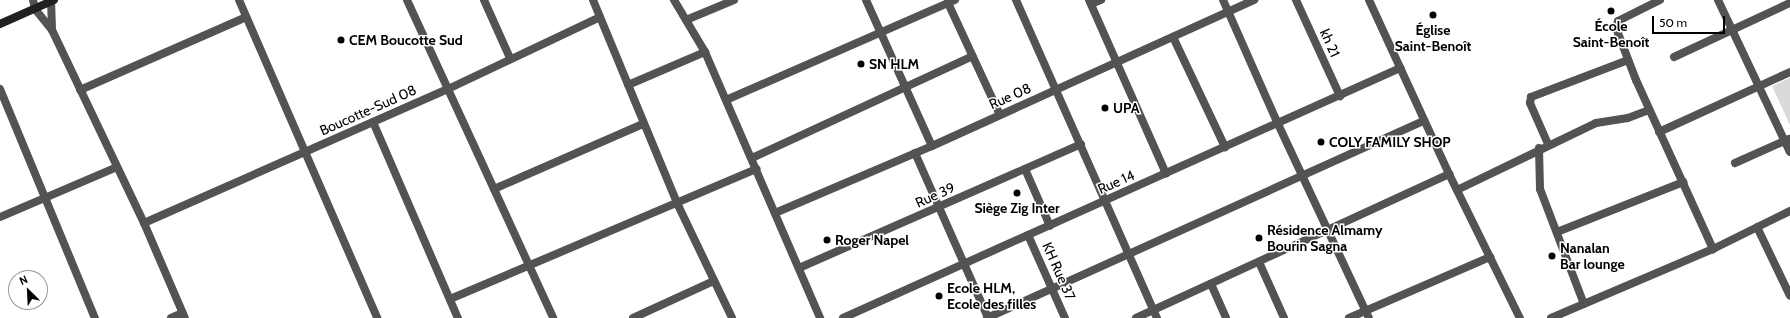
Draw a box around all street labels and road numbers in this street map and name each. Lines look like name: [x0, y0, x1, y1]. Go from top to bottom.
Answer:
street label: kh 21: [1316, 26, 1344, 60]
street label: Rue 08: [986, 79, 1034, 113]
street label: Boucotte-Sud 08: [317, 81, 419, 139]
street label: Rue 14: [1095, 166, 1137, 198]
street label: Rue 39: [913, 179, 957, 211]
street label: KH Rue 37: [1039, 239, 1079, 303]

